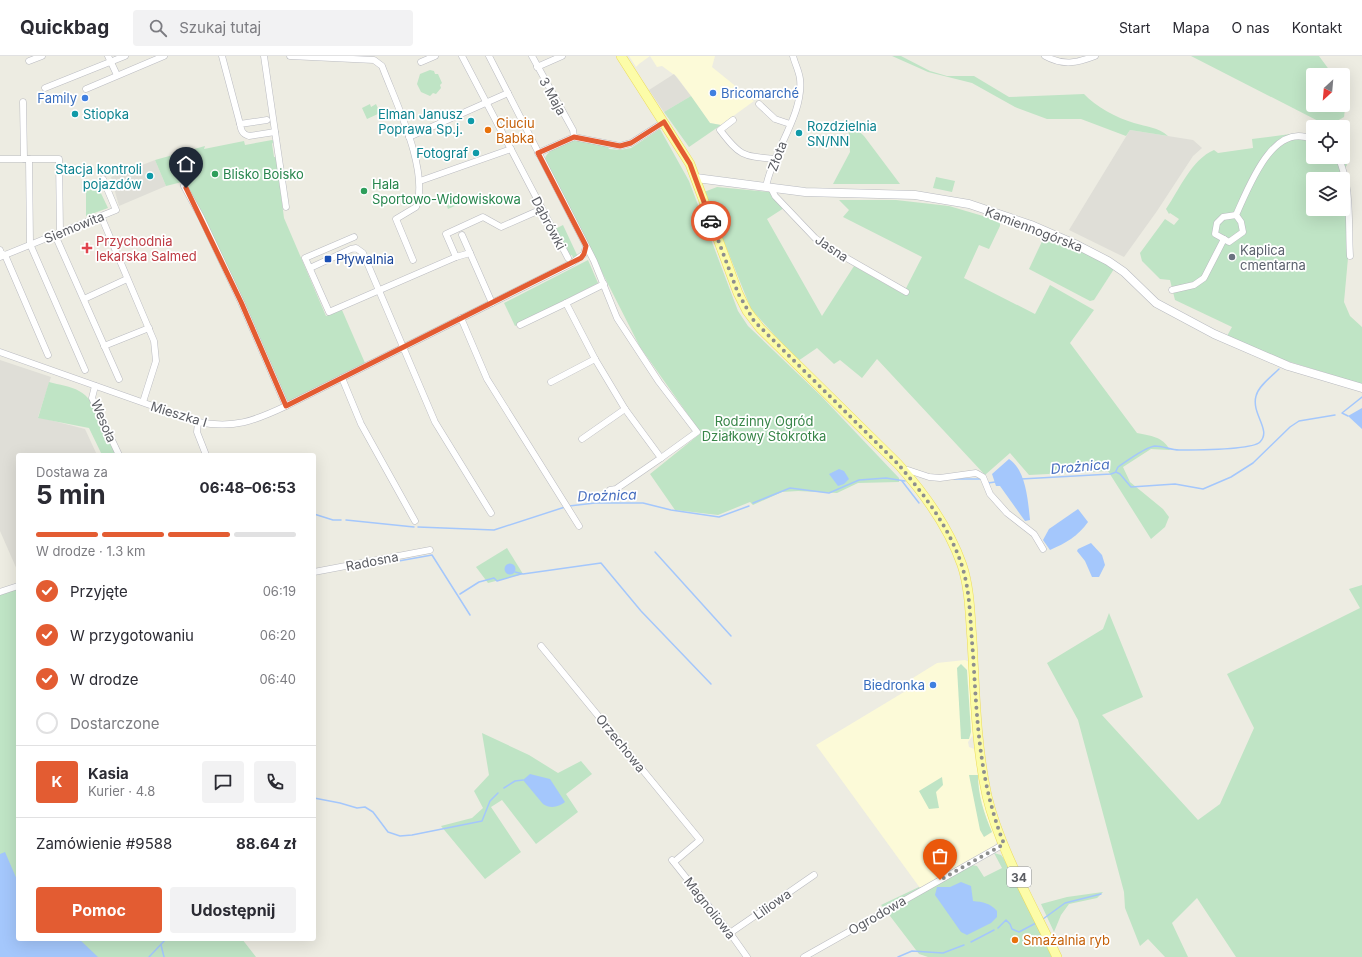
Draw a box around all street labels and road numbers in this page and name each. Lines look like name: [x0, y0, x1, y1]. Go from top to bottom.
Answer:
street label: 3 Maja: [536, 74, 570, 118]
street label: Złota: [764, 139, 790, 173]
street label: Dąbrówki: [528, 194, 570, 252]
street label: Kamiennogórska: [983, 203, 1085, 255]
street label: Siemowita: [42, 208, 106, 246]
street label: Jasna: [812, 231, 852, 265]
street label: Wesoła: [88, 397, 120, 445]
street label: Mieszka I: [149, 398, 209, 430]
street label: Radosna: [344, 548, 400, 574]
street label: Orzechowa: [593, 711, 649, 775]
road number: 34: [1007, 867, 1031, 887]
street label: Magnoliowa: [681, 874, 739, 942]
street label: Liliowa: [750, 885, 794, 923]
street label: Ogrodowa: [845, 892, 909, 938]

